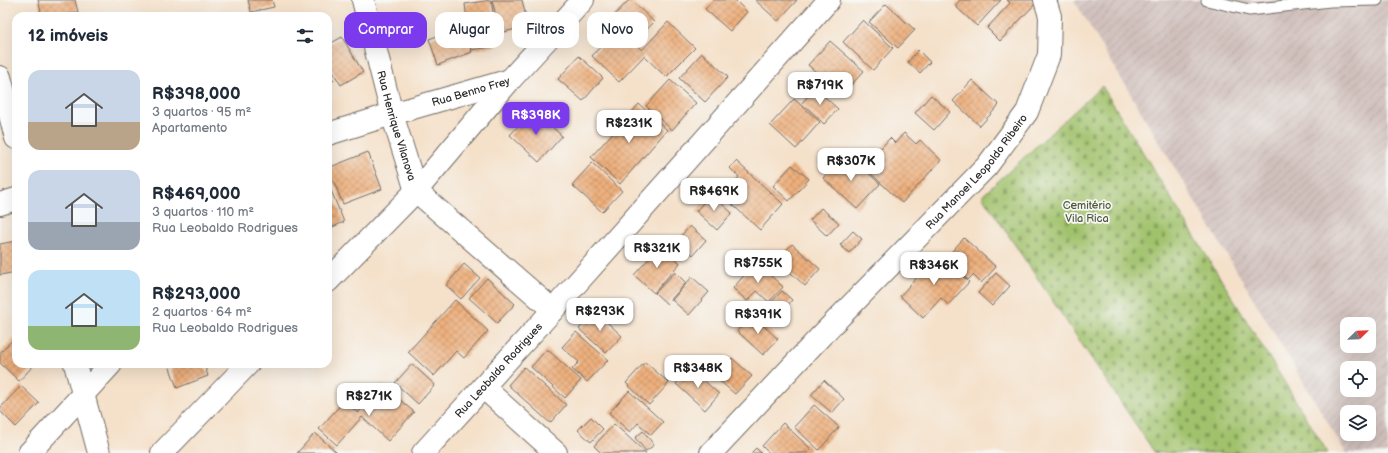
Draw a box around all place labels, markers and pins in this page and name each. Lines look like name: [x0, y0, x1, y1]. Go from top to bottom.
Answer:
pin: R$719K: [787, 72, 853, 106]
pin: R$398K: [503, 102, 569, 136]
pin: R$231K: [596, 110, 662, 144]
pin: R$307K: [818, 148, 884, 182]
pin: R$469K: [681, 178, 747, 212]
pin: R$321K: [624, 235, 690, 269]
pin: R$755K: [725, 250, 791, 284]
pin: R$346K: [901, 252, 967, 286]
pin: R$293K: [567, 298, 633, 332]
pin: R$391K: [725, 301, 791, 335]
pin: R$348K: [665, 355, 731, 389]
pin: R$271K: [336, 383, 402, 417]

